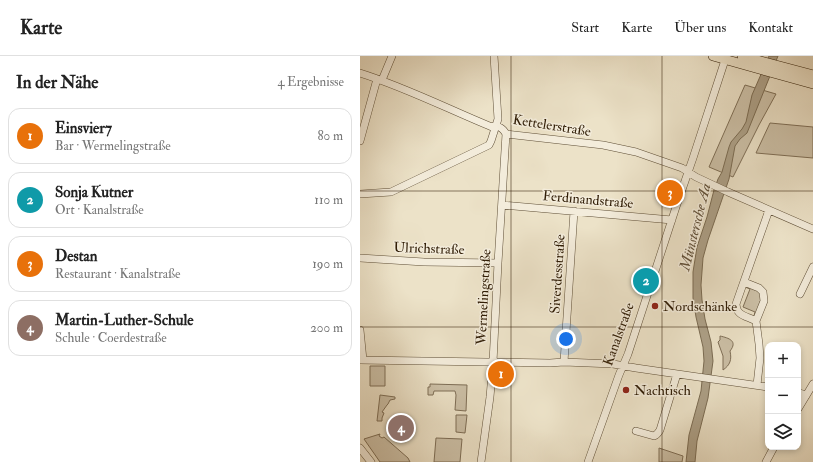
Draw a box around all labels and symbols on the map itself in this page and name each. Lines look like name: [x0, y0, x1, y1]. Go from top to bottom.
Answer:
street label: Kettelerstraße: [512, 111, 592, 140]
pin: 3: [657, 178, 683, 208]
water label: Münstersche Aa: [675, 181, 716, 274]
street label: Ferdinandstraße: [542, 187, 634, 212]
street label: Siverdesstraße: [546, 234, 569, 314]
street label: Ulrichstraße: [393, 239, 465, 258]
street label: Wermelingstraße: [472, 249, 495, 346]
pin: 2: [633, 266, 659, 296]
place label: Nordschänke: [663, 298, 737, 315]
street label: Kanalstraße: [599, 300, 638, 368]
marker: Nordschänke: [650, 301, 660, 311]
your location: [556, 329, 576, 349]
pin: 1: [488, 359, 514, 389]
place label: Nachtisch: [634, 382, 692, 399]
marker: Nachtisch: [621, 385, 631, 395]
pin: 4: [388, 413, 414, 443]

